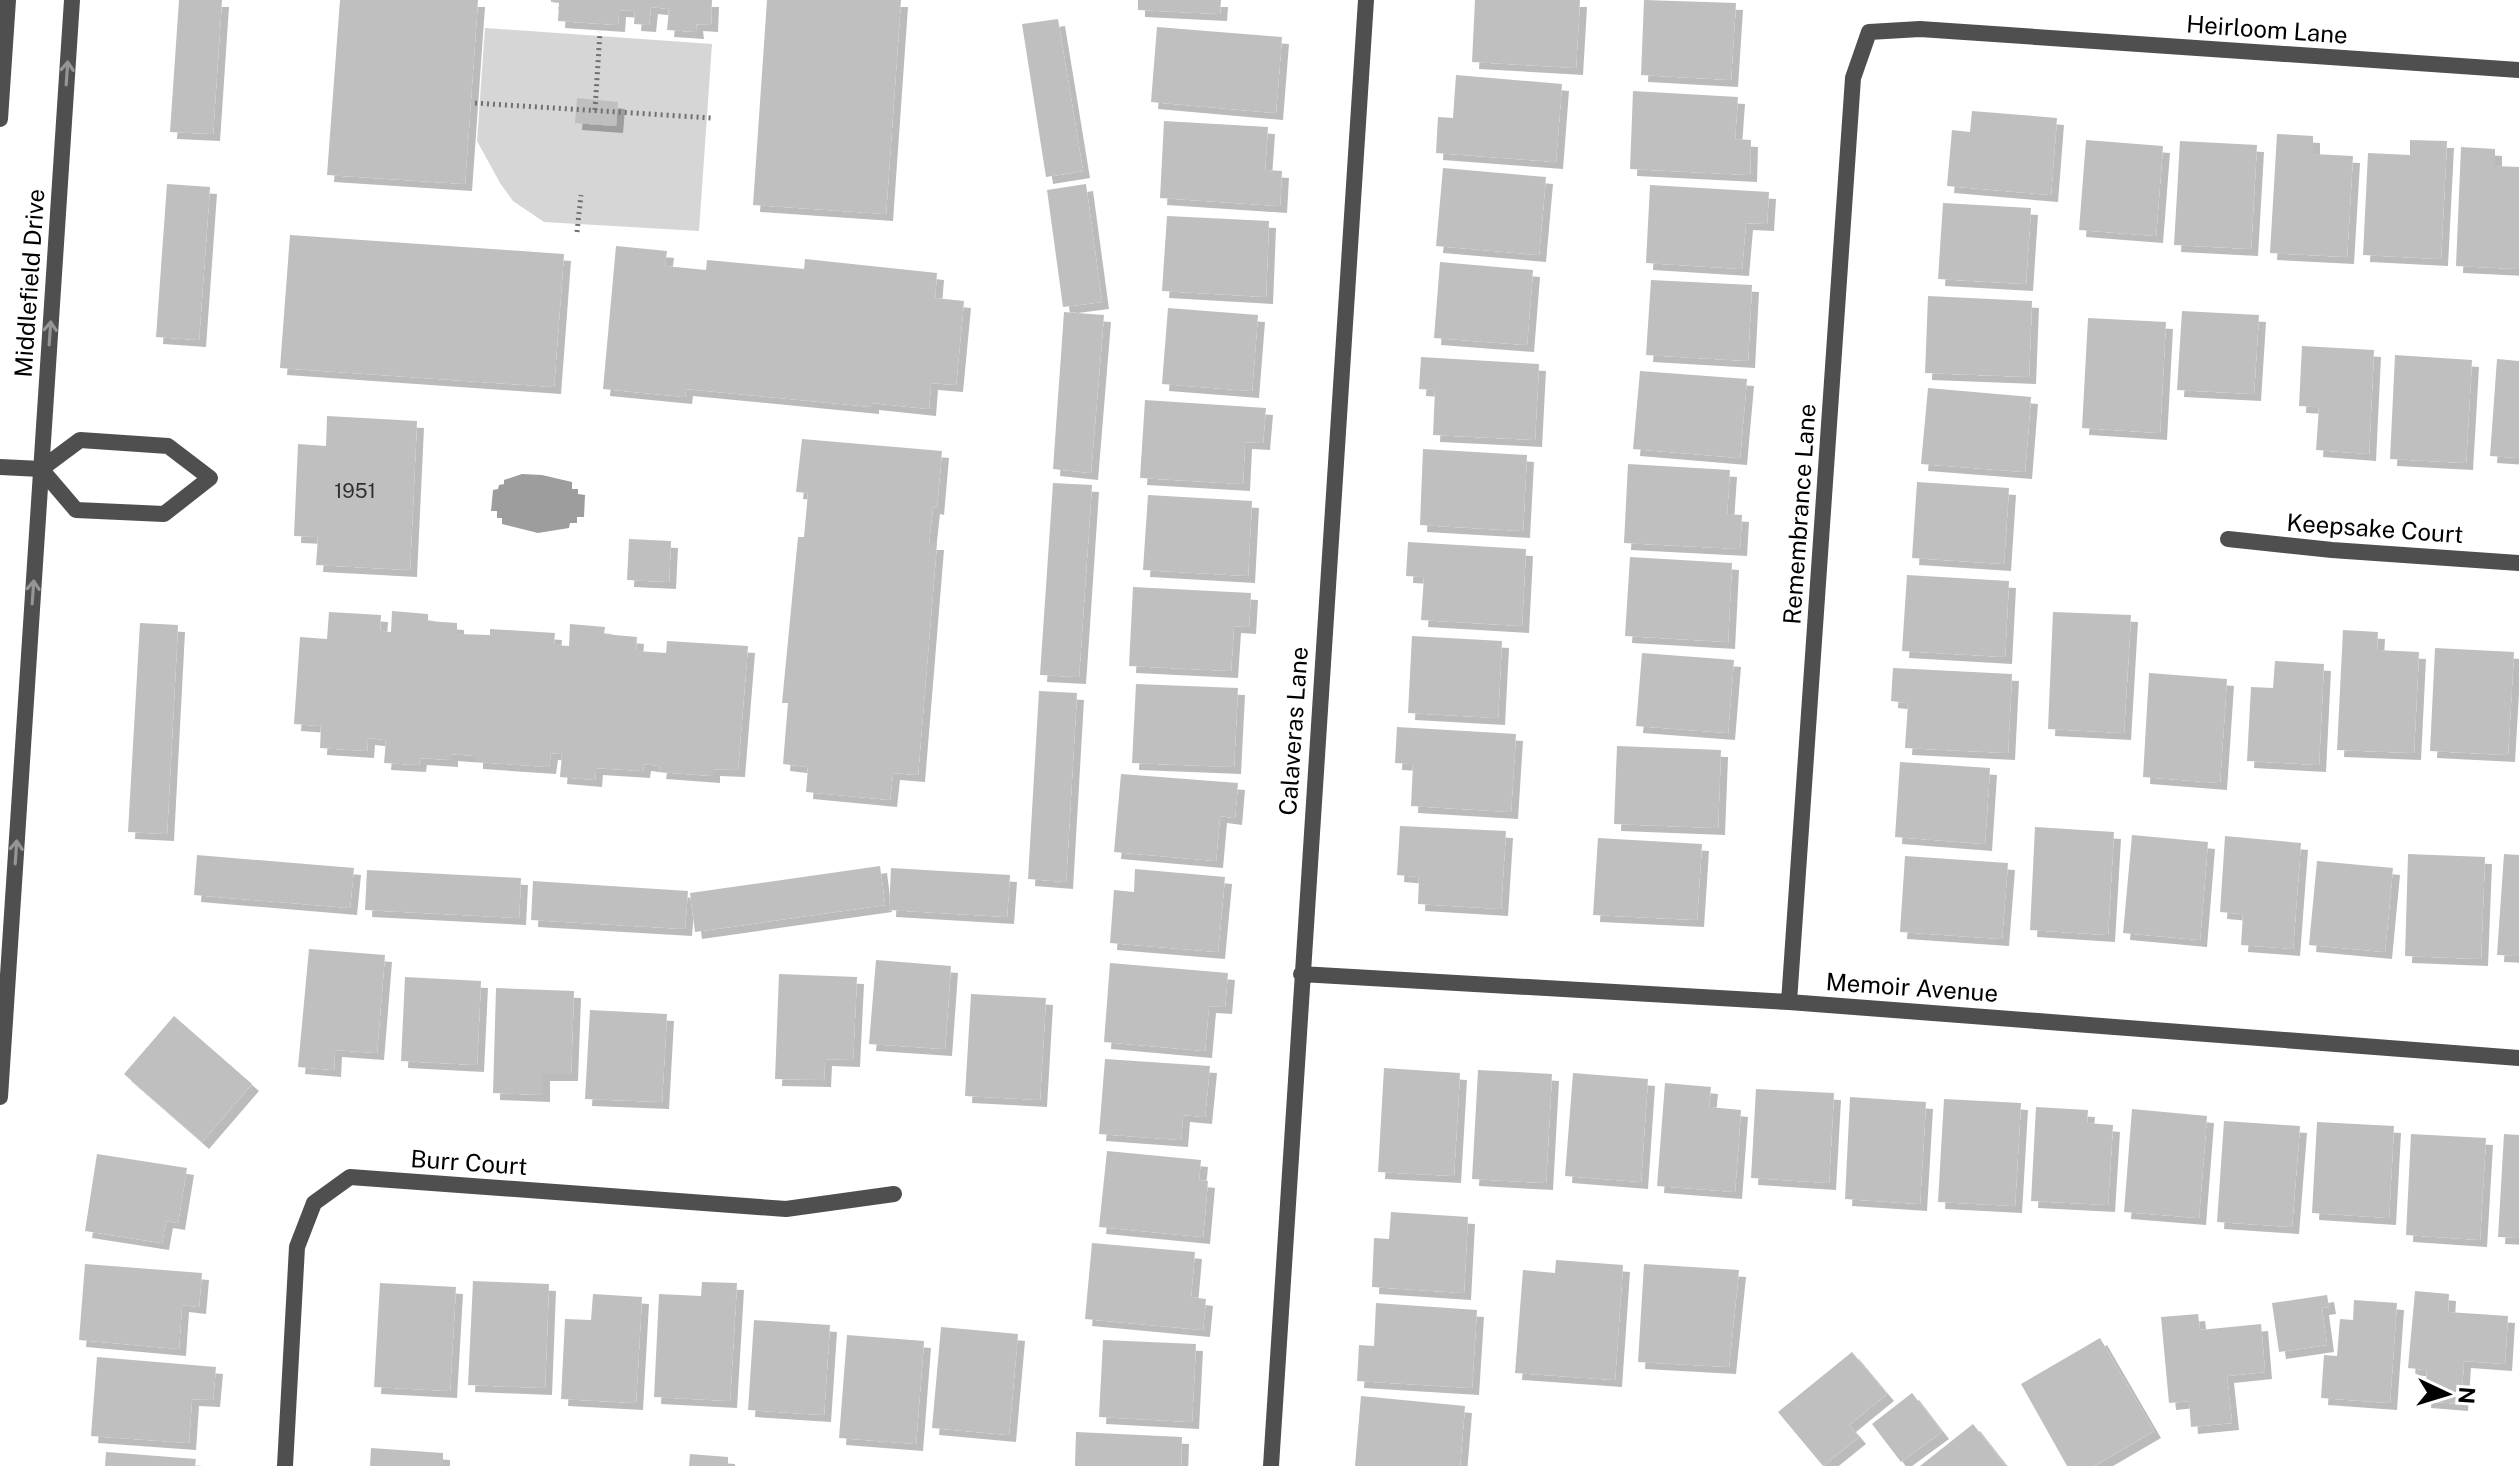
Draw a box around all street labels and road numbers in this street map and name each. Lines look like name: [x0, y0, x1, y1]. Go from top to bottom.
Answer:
street label: Heirloom Lane: [2185, 9, 2349, 49]
street label: Middlefield Drive: [8, 188, 50, 378]
street label: Remembrance Lane: [1777, 403, 1821, 625]
street label: Keepsake Court: [2286, 508, 2464, 548]
street label: Calaveras Lane: [1273, 646, 1313, 816]
street label: Memoir Avenue: [1825, 967, 1999, 1007]
street label: Burr Court: [410, 1144, 528, 1180]

